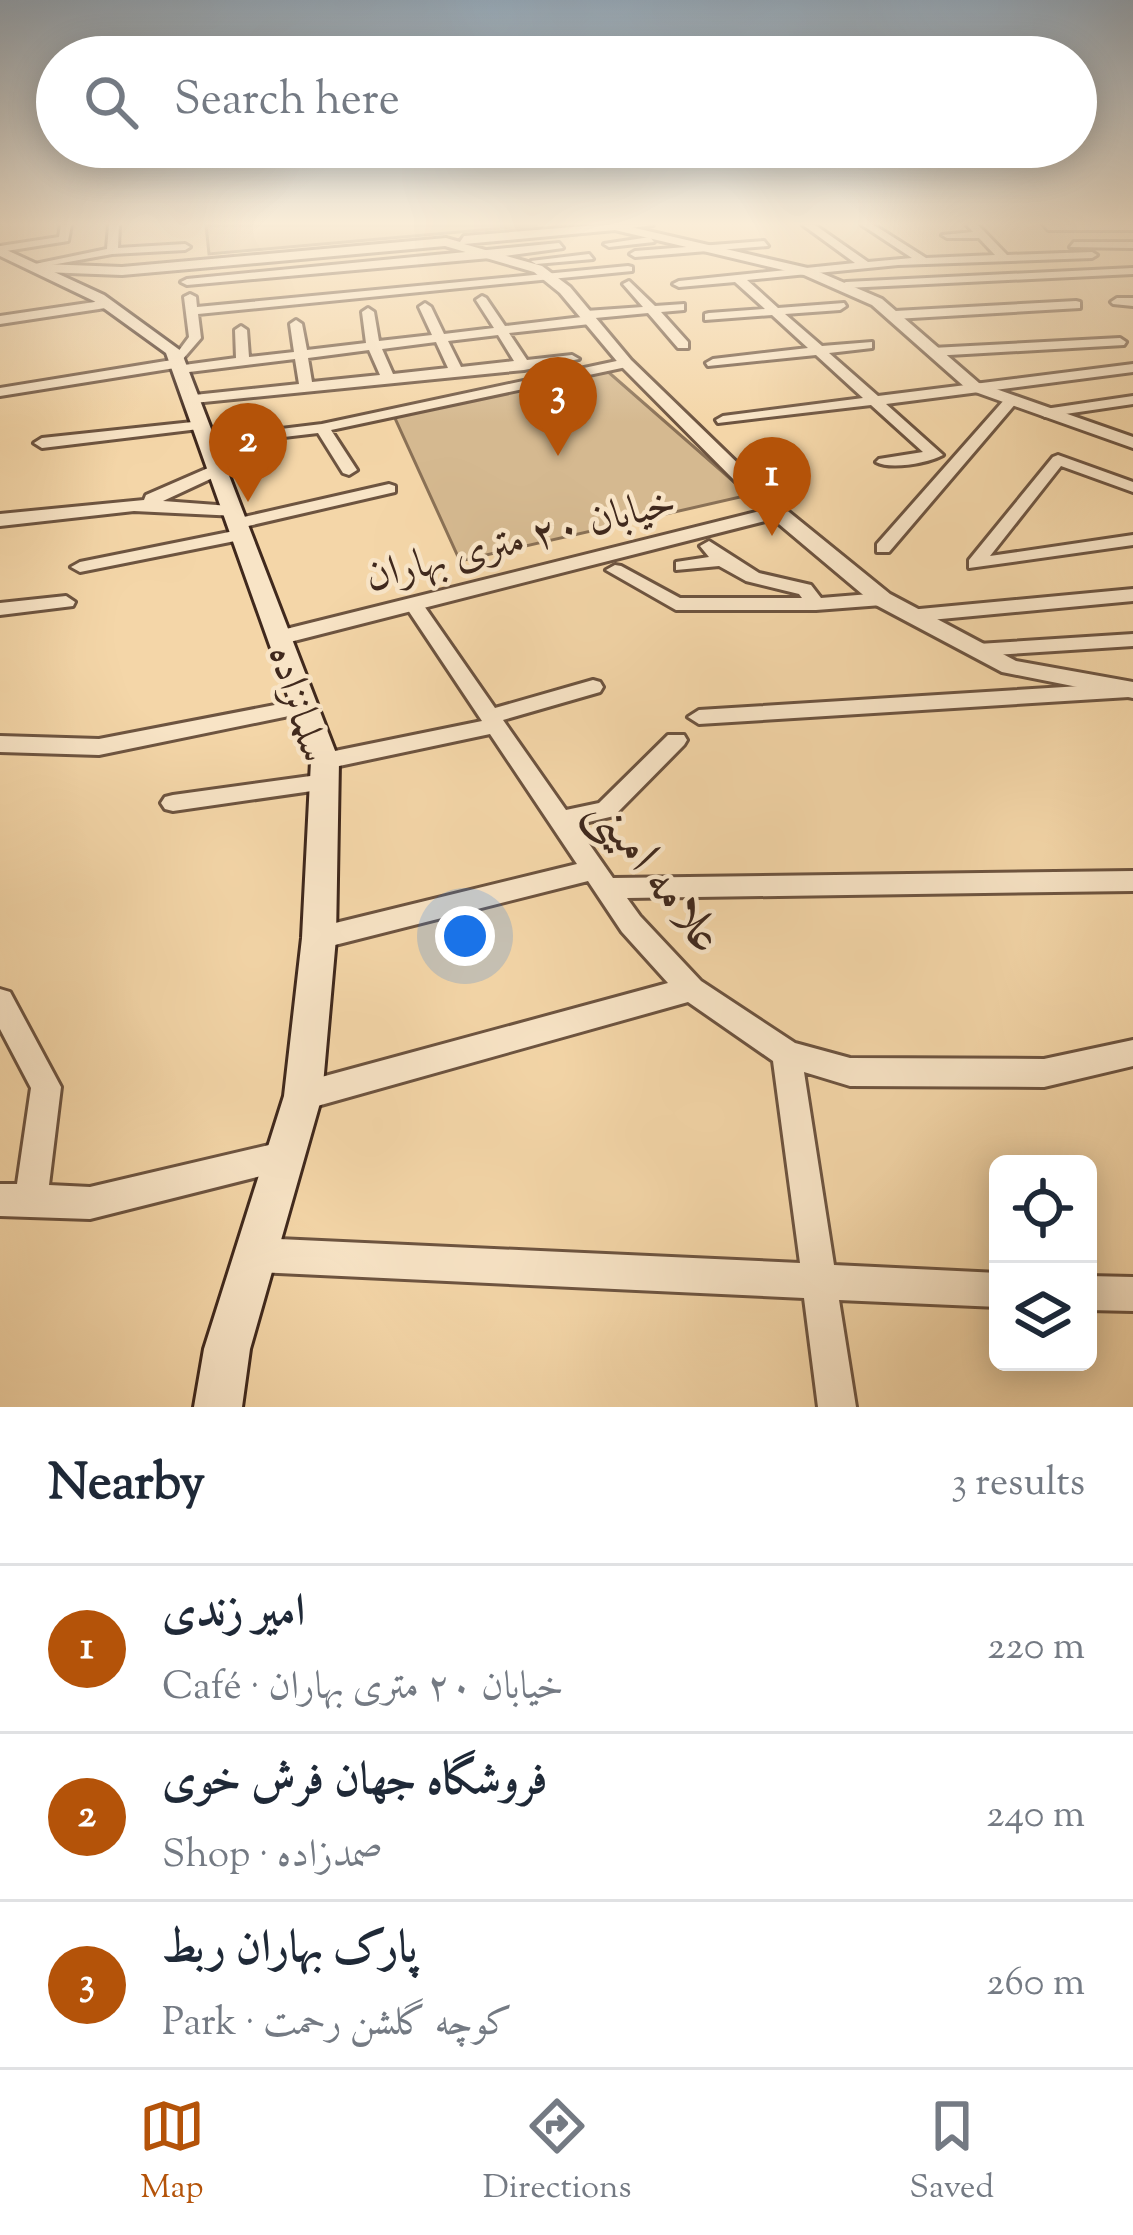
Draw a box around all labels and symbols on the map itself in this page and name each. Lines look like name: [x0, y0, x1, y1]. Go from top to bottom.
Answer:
pin: 3: [519, 357, 597, 456]
pin: 2: [209, 403, 287, 502]
pin: 1: [733, 437, 811, 536]
street label: خیابان ۲۰ متری بهاران: [360, 474, 683, 609]
street label: سلمانزاده: [250, 639, 342, 770]
street label: علامه امینی: [568, 780, 740, 971]
your location: [435, 906, 495, 966]

